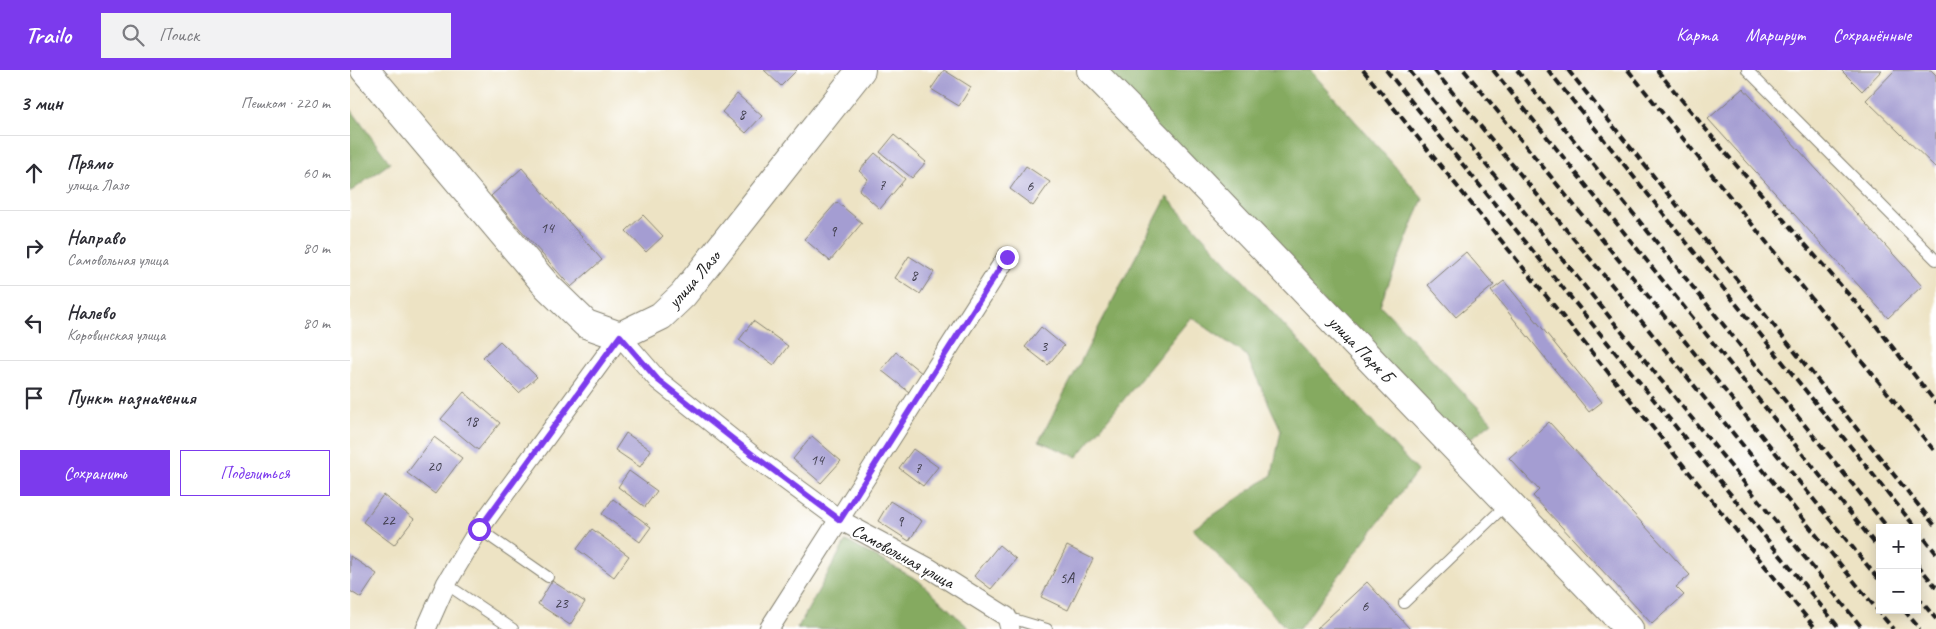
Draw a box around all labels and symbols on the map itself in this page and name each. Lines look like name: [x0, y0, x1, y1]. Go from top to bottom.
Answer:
house number: 8: [739, 105, 747, 124]
house number: 7: [879, 176, 887, 195]
house number: 6: [1027, 177, 1035, 196]
house number: 14: [540, 219, 555, 238]
house number: 9: [830, 222, 838, 241]
street label: улица Лазо: [662, 244, 726, 313]
route end: [996, 246, 1019, 269]
house number: 8: [911, 266, 919, 285]
street label: улица Парк Б: [1323, 310, 1401, 390]
house number: 3: [1041, 337, 1049, 356]
house number: 18: [464, 412, 479, 431]
house number: 14: [810, 451, 825, 470]
house number: 20: [427, 457, 442, 476]
house number: 7: [915, 459, 923, 478]
house number: 22: [381, 511, 396, 530]
house number: 9: [897, 512, 905, 531]
route start: [468, 518, 491, 541]
street label: Самовольная улица: [848, 519, 959, 594]
house number: 5А: [1060, 569, 1076, 588]
house number: 23: [554, 594, 569, 613]
house number: 6: [1362, 597, 1370, 616]

